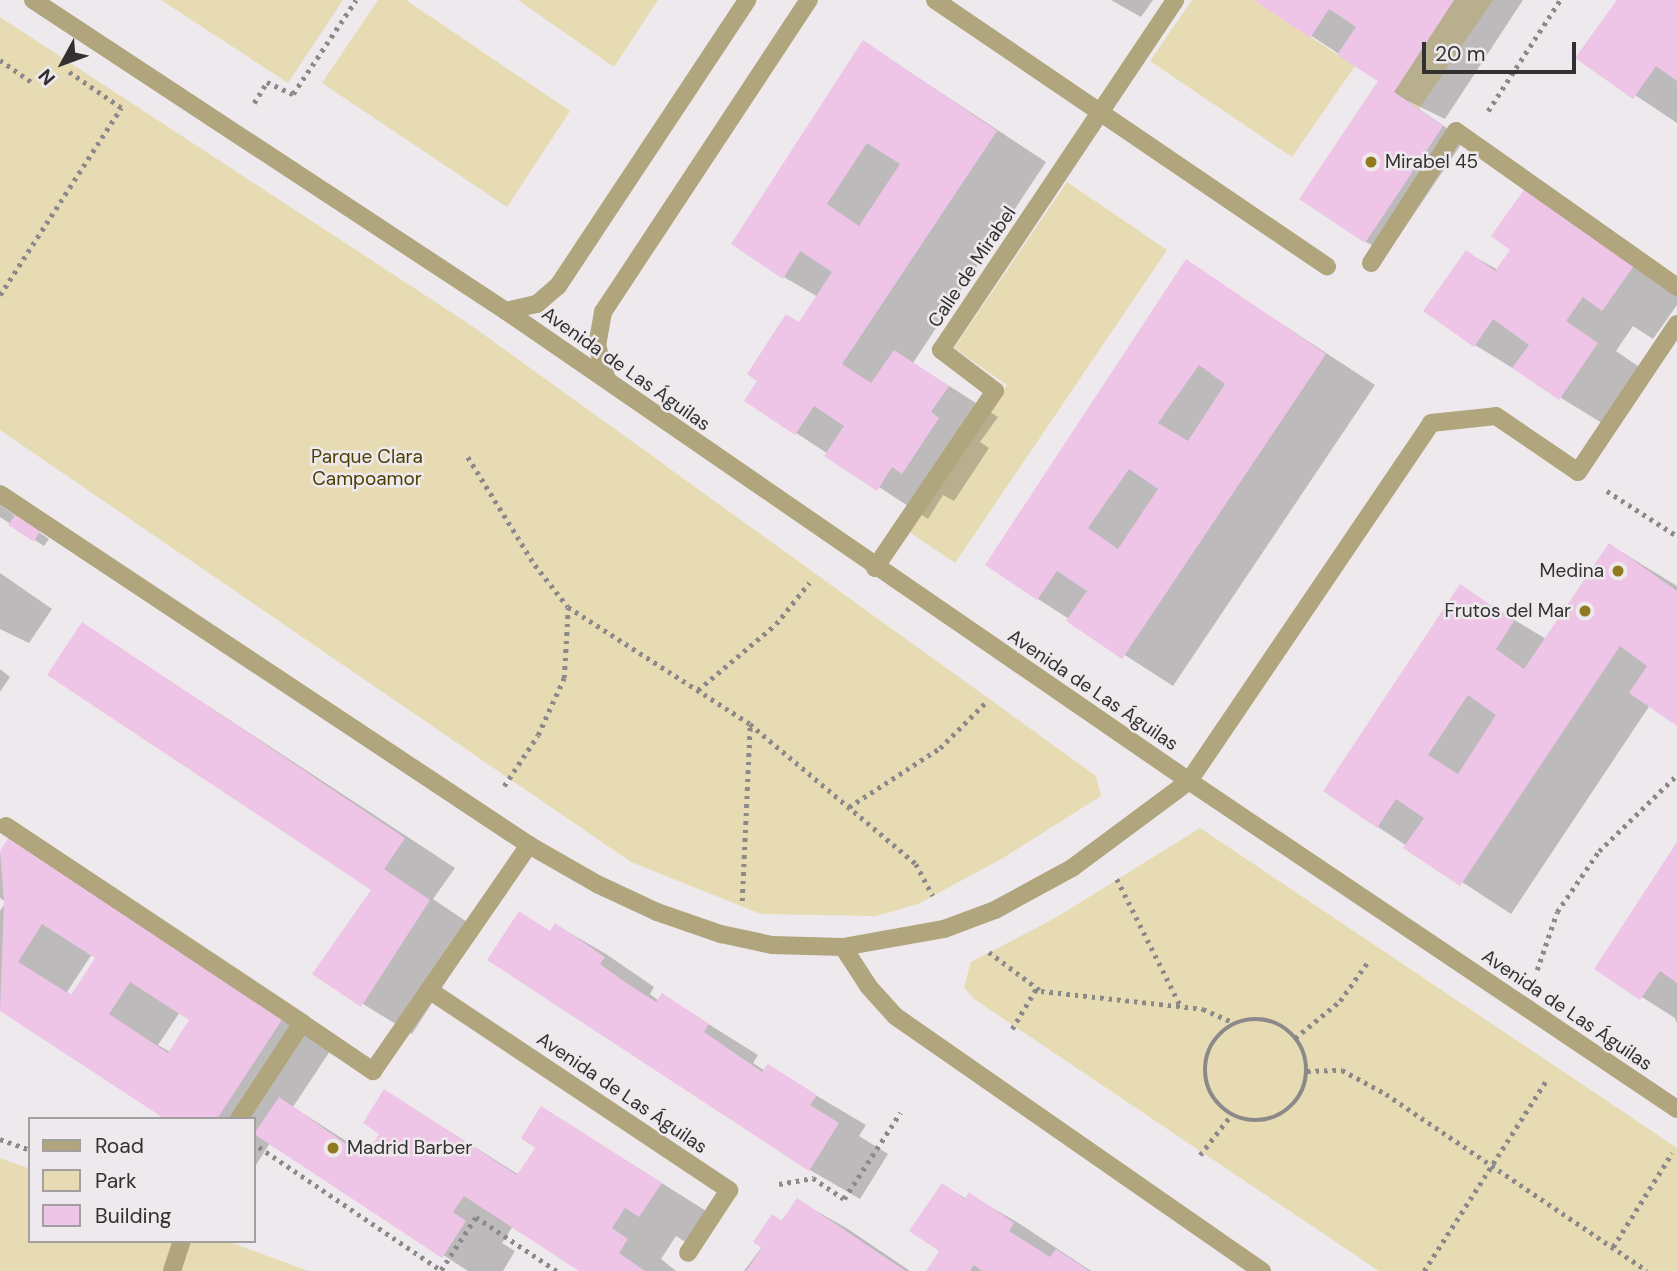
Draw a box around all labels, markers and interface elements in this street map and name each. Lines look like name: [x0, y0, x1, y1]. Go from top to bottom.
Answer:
north arrow: [28, 28, 98, 98]
scale bar: [1425, 28, 1579, 72]
text: 20 m: [1435, 40, 1486, 68]
text: N: [33, 64, 61, 91]
place label: Mirabel 45: [1385, 151, 1478, 173]
marker: Mirabel 45: [1363, 154, 1379, 170]
street label: Calle de Mirabel: [923, 202, 1021, 332]
street label: Avenida de Las Águilas: [537, 302, 715, 436]
park label: Parque Clara Campoamor: [311, 446, 423, 490]
place label: Medina: [1540, 560, 1604, 582]
marker: Medina: [1610, 563, 1626, 579]
place label: Frutos del Mar: [1445, 600, 1571, 622]
marker: Frutos del Mar: [1577, 603, 1593, 619]
street label: Avenida de Las Águilas: [1004, 625, 1182, 755]
street label: Avenida de Las Águilas: [1478, 945, 1656, 1075]
street label: Avenida de Las Águilas: [533, 1028, 711, 1158]
legend: [28, 1117, 256, 1243]
text: Road: [95, 1132, 144, 1160]
place label: Madrid Barber: [347, 1137, 472, 1159]
marker: Madrid Barber: [325, 1140, 341, 1156]
text: Park: [95, 1167, 136, 1195]
text: Building: [95, 1202, 171, 1230]

